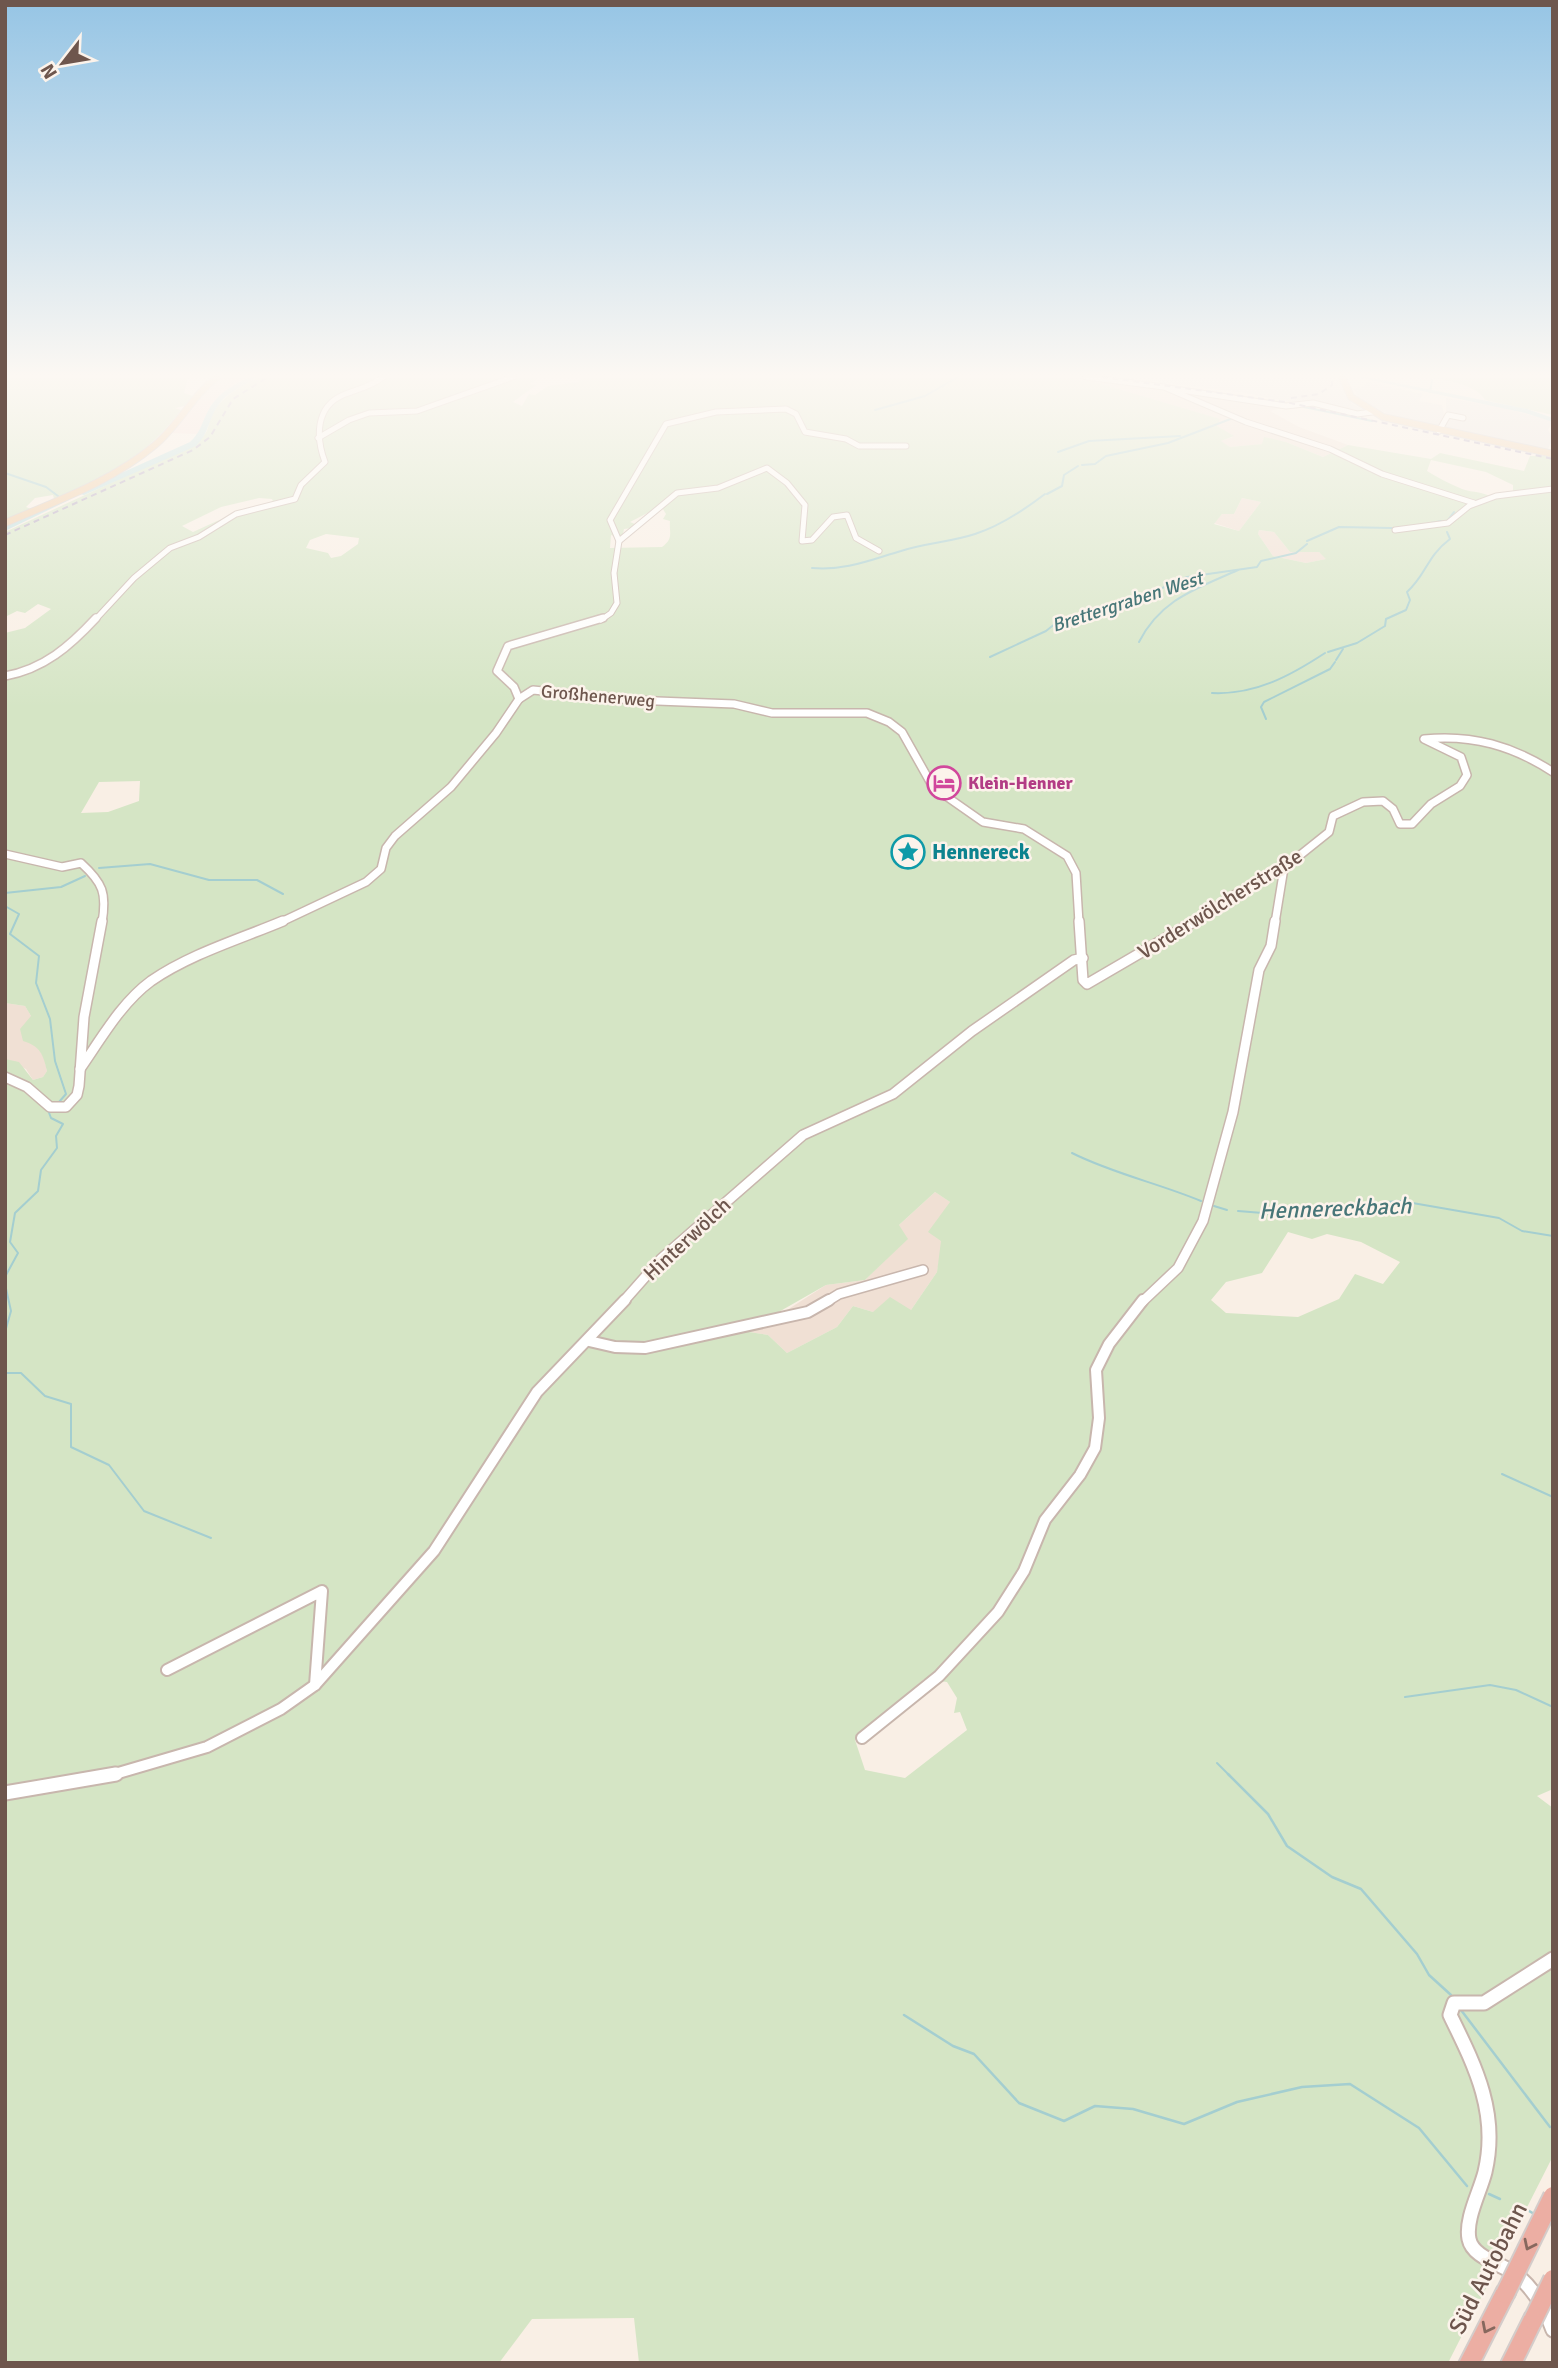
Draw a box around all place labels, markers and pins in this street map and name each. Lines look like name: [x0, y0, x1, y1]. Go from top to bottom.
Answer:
hotel icon: Klein-Henner: [925, 764, 963, 802]
place label: Klein-Henner: [968, 772, 1073, 794]
place icon: Hennereck: [889, 833, 927, 871]
place label: Hennereck: [932, 839, 1030, 865]

